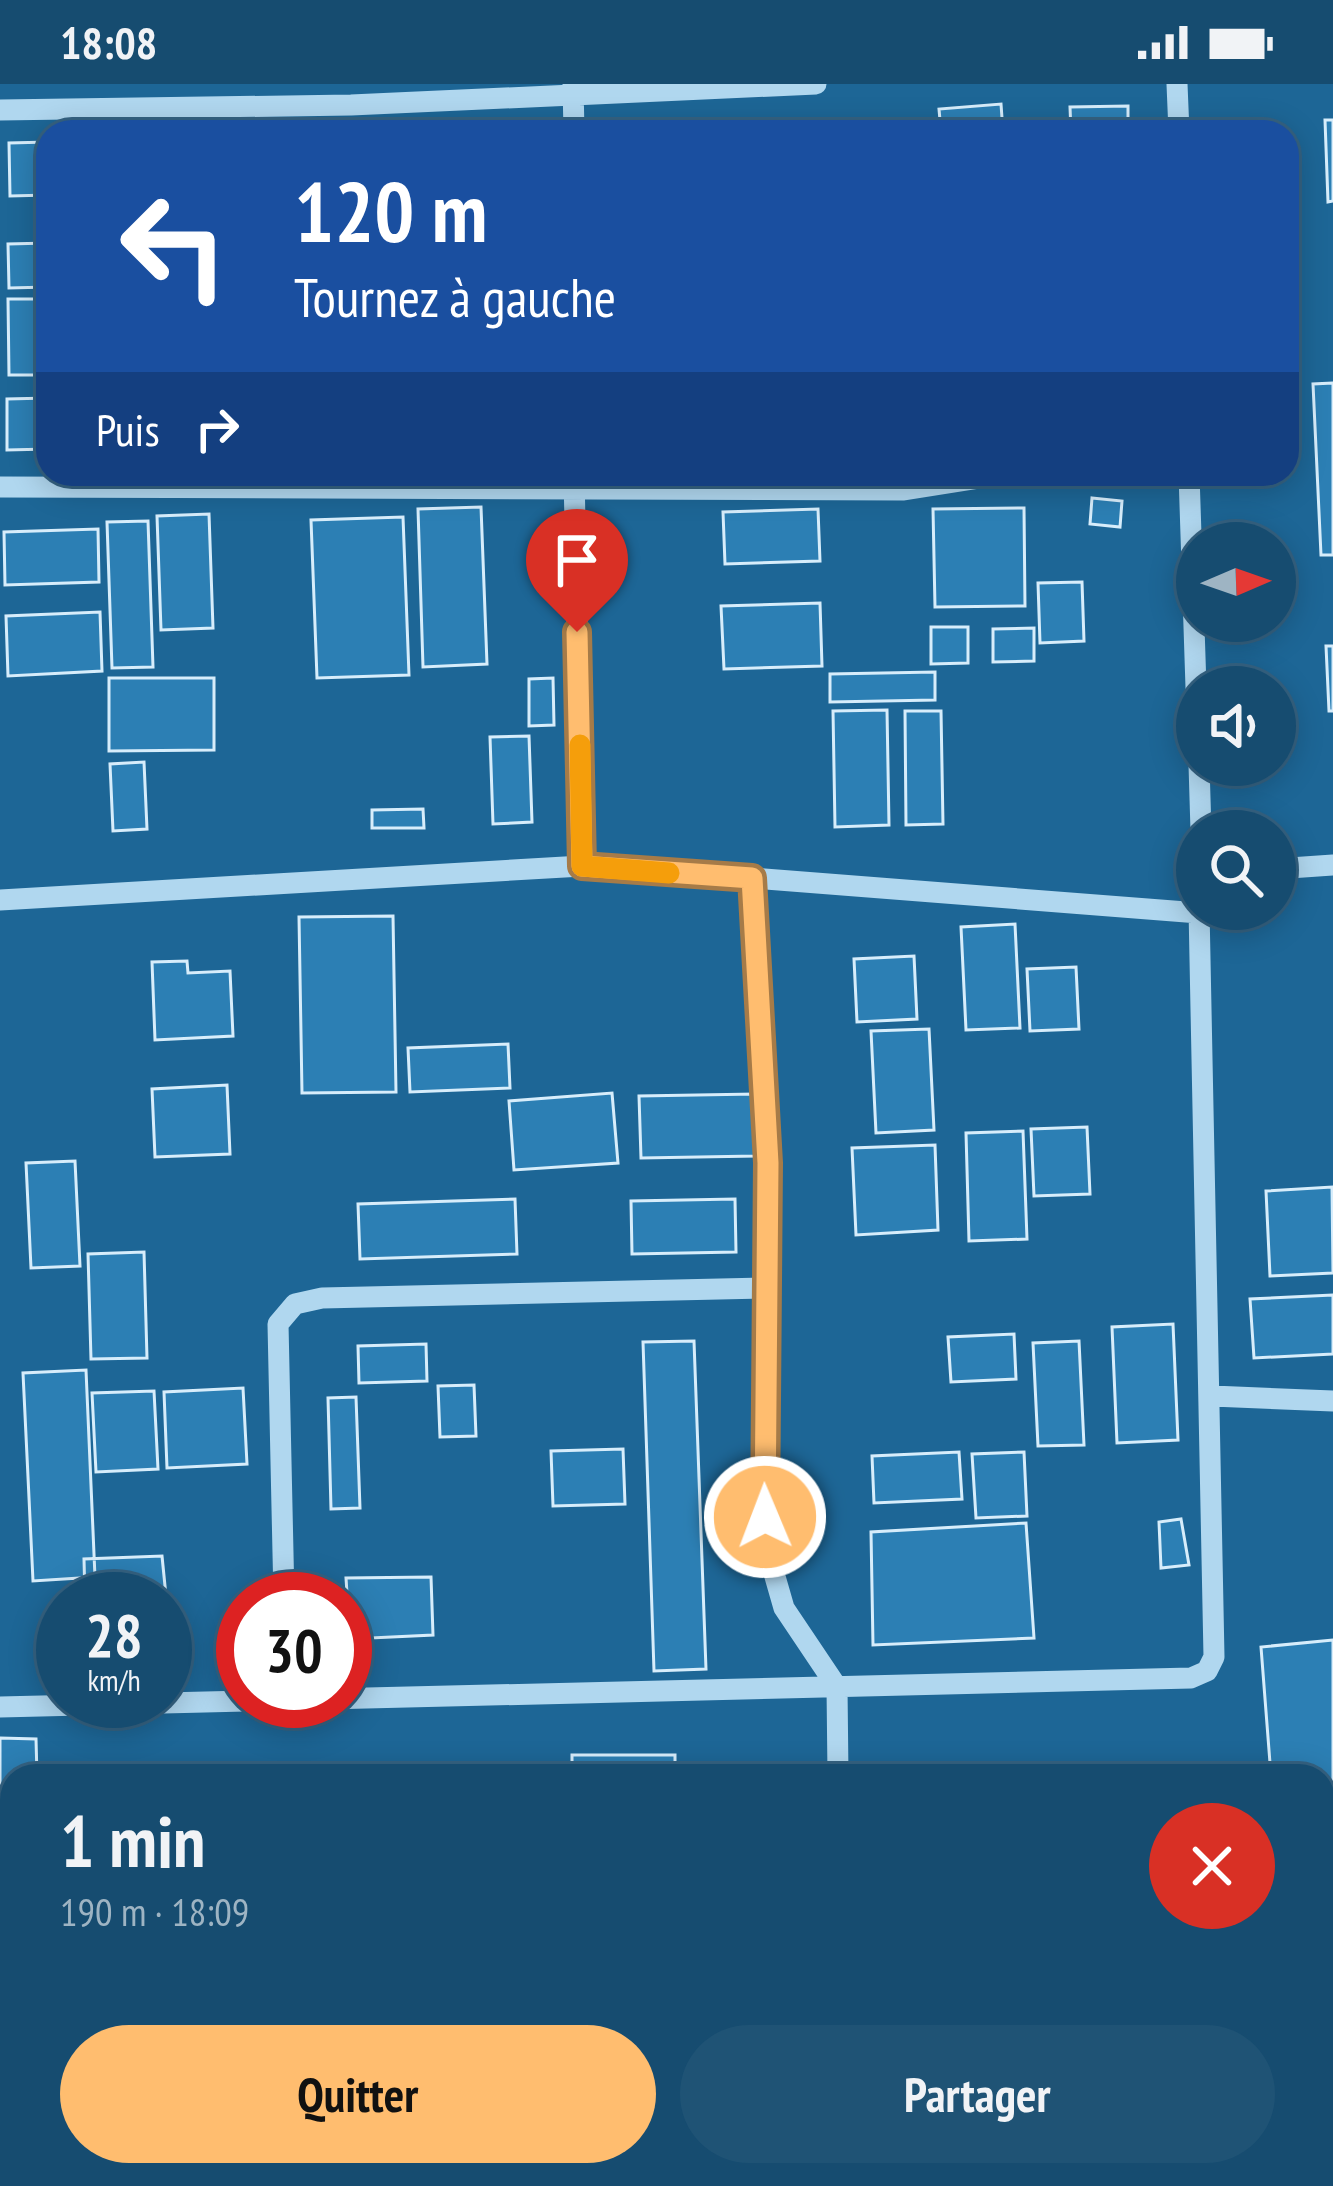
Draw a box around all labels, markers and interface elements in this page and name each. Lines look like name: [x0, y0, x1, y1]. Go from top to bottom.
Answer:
text: 18:08: [60, 13, 157, 71]
text: 120 m: [294, 156, 487, 265]
icon: left: [96, 168, 252, 324]
text: Tournez à gauche: [294, 262, 616, 332]
icon: right: [184, 396, 250, 462]
text: Puis: [96, 400, 160, 458]
pin: [526, 509, 628, 632]
north arrow: [1176, 522, 1296, 642]
map controls: [1176, 522, 1296, 930]
icon: arrive: [544, 527, 610, 593]
button: sound: [1176, 666, 1296, 786]
button: search: [1176, 810, 1296, 930]
position arrow: [702, 1454, 828, 1580]
speed limit sign: 30: [216, 1572, 372, 1728]
text: 28: [85, 1596, 143, 1674]
text: km/h: [87, 1660, 141, 1699]
text: 1 min: [60, 1794, 205, 1887]
button: close: [1149, 1803, 1275, 1929]
text: 190 m · 18:09: [60, 1886, 249, 1937]
button: Quitter: [60, 2025, 656, 2163]
button: Partager: [680, 2025, 1275, 2163]

